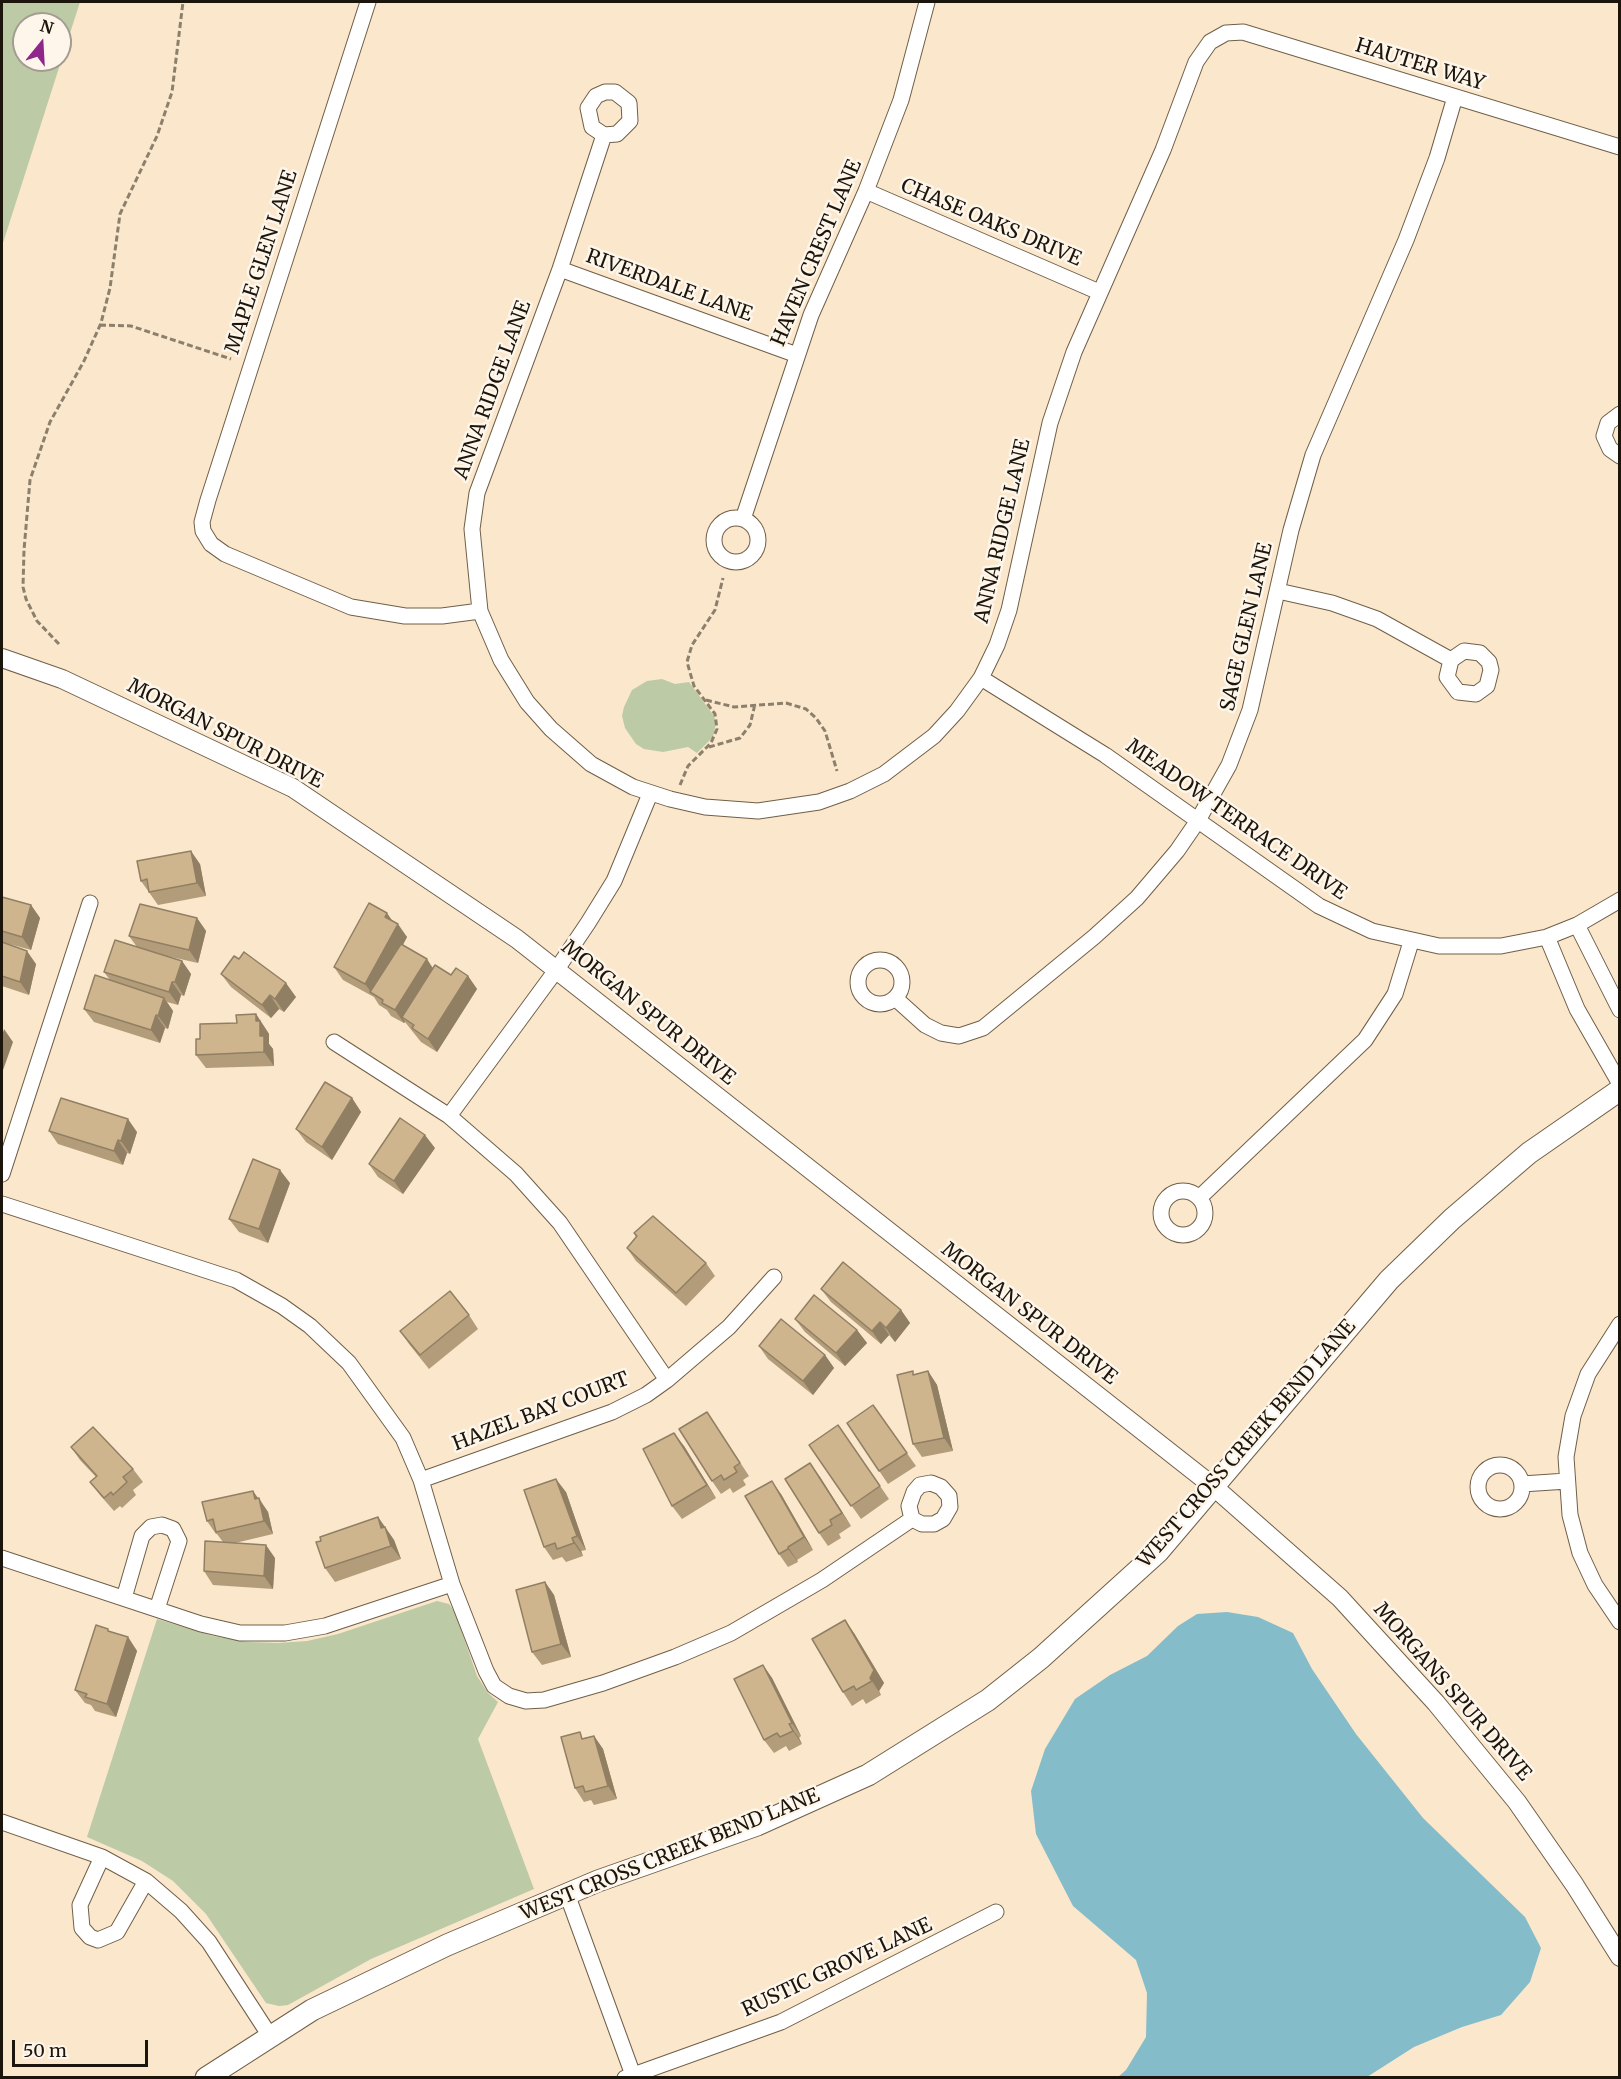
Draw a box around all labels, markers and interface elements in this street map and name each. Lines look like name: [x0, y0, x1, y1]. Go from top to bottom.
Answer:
north arrow: [12, 12, 72, 72]
text: N: [38, 15, 56, 38]
street label: HAUTER WAY: [1352, 34, 1488, 96]
street label: HAVEN CREST LANE: [767, 156, 867, 350]
street label: MAPLE GLEN LANE: [221, 167, 303, 357]
street label: CHASE OAKS DRIVE: [897, 174, 1085, 272]
street label: RIVERDALE LANE: [582, 245, 756, 327]
street label: ANNA RIDGE LANE: [450, 297, 536, 483]
street label: ANNA RIDGE LANE: [970, 437, 1036, 625]
street label: SAGE GLEN LANE: [1216, 540, 1278, 714]
street label: MORGAN SPUR DRIVE: [123, 674, 327, 794]
street label: MEADOW TERRACE DRIVE: [1121, 734, 1351, 906]
street label: MORGAN SPUR DRIVE: [556, 936, 740, 1090]
street label: MORGAN SPUR DRIVE: [936, 1238, 1122, 1390]
street label: WEST CROSS CREEK BEND LANE: [1133, 1315, 1361, 1573]
street label: HAZEL BAY COURT: [450, 1367, 632, 1457]
street label: MORGANS SPUR DRIVE: [1368, 1598, 1536, 1786]
street label: WEST CROSS CREEK BEND LANE: [517, 1784, 823, 1926]
street label: RUSTIC GROVE LANE: [738, 1913, 936, 2023]
scale bar: [15, 2028, 152, 2066]
text: 50 m: [23, 2039, 67, 2062]

